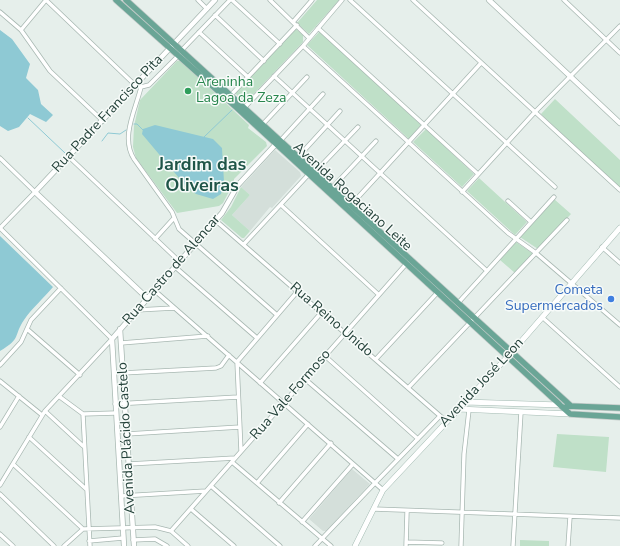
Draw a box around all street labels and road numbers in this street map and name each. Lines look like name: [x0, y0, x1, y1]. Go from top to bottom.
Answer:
street label: Rua Padre Francisco Pita: [49, 52, 167, 176]
street label: Avenida Rogaciano Leite: [289, 139, 415, 255]
street label: Rua Castro de Alencar: [120, 211, 224, 329]
street label: Rua Reino Unido: [286, 279, 376, 361]
street label: Avenida José Leon: [436, 335, 528, 431]
street label: Rua Vale Formoso: [247, 346, 335, 444]
street label: Avenida Plácido Castelo: [115, 362, 139, 514]

